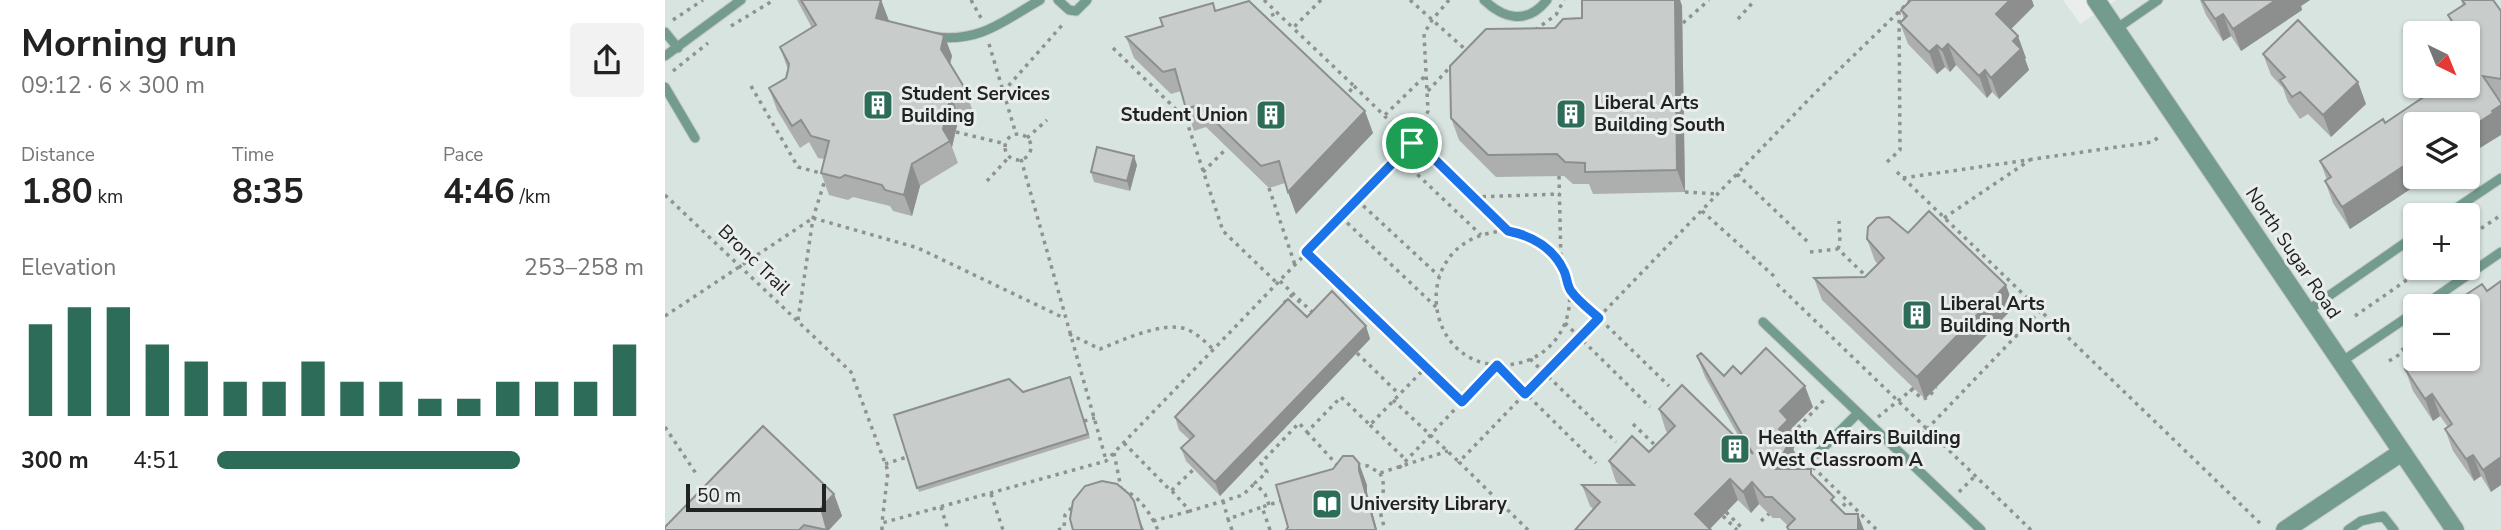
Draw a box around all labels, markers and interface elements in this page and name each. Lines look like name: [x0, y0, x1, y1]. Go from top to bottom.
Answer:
text: Morning run: [21, 18, 237, 69]
north arrow: [2403, 21, 2480, 98]
map controls: [2403, 21, 2480, 371]
button: share: [570, 23, 644, 97]
text: 09:12 · 6 × 300 m: [21, 70, 205, 101]
place label: Student Services Building: [901, 81, 1050, 129]
building icon: Student Services Building: [861, 88, 895, 122]
place label: Liberal Arts Building South: [1594, 90, 1725, 138]
building icon: Liberal Arts Building South: [1554, 97, 1588, 131]
building icon: Student Union: [1254, 98, 1288, 132]
place label: Student Union: [1121, 102, 1248, 128]
button: layers: [2403, 112, 2480, 189]
pin: [1382, 113, 1442, 173]
icon: arrive: [1393, 124, 1431, 162]
text: Distance: [21, 142, 95, 168]
text: Time: [232, 142, 274, 168]
text: Pace: [443, 142, 483, 168]
text: 1.80: [21, 168, 93, 215]
text: 8:35: [232, 168, 304, 215]
text: 4:46: [443, 168, 515, 215]
street label: North Sugar Road: [2239, 182, 2347, 324]
text: km: [93, 184, 123, 210]
text: /km: [515, 184, 551, 210]
button: +: [2403, 203, 2480, 280]
street label: Bronc Trail: [712, 219, 796, 301]
text: Elevation: [21, 252, 116, 283]
text: 253–258 m: [524, 252, 644, 283]
place label: Liberal Arts Building North: [1940, 291, 2070, 339]
button: −: [2403, 294, 2480, 371]
building icon: Liberal Arts Building North: [1900, 298, 1934, 332]
place label: Health Affairs Building West Classroom A: [1758, 425, 1961, 473]
building icon: Health Affairs Building West Classroom A: [1718, 432, 1752, 466]
text: 300 m: [21, 445, 89, 476]
text: 4:51: [133, 445, 180, 476]
scale bar: [686, 481, 826, 513]
text: 50 m: [697, 483, 741, 509]
library icon: University Library: [1310, 487, 1344, 521]
place label: University Library: [1350, 491, 1508, 517]

